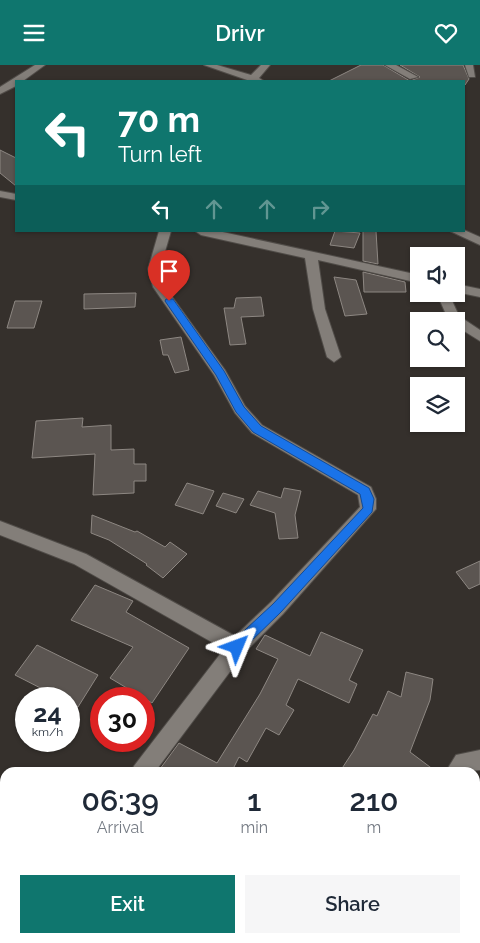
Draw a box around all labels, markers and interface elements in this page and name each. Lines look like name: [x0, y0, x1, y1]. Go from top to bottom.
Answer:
icon: menu: [20, 19, 48, 47]
icon: heart: [432, 19, 460, 47]
text: Drivr: [215, 20, 265, 46]
text: 70 m: [118, 99, 200, 140]
icon: left: [35, 100, 100, 165]
text: Turn left: [118, 141, 202, 167]
icon: left: [147, 195, 175, 223]
icon: ahead: [200, 195, 228, 223]
icon: ahead: [253, 195, 281, 223]
icon: right: [306, 195, 334, 223]
map controls: [410, 247, 465, 432]
button: sound: [410, 247, 465, 302]
pin: [148, 250, 190, 301]
icon: arrive: [155, 257, 183, 285]
button: search: [410, 312, 465, 367]
button: layers: [410, 377, 465, 432]
position arrow: [210, 620, 262, 672]
speed limit sign: 30: [90, 687, 155, 752]
text: 24: [33, 698, 62, 728]
text: km/h: [32, 725, 63, 739]
text: 06:39: [81, 783, 159, 818]
text: 1: [247, 783, 261, 818]
text: 210: [349, 783, 398, 818]
text: Arrival: [97, 818, 144, 837]
text: min: [240, 818, 268, 837]
text: m: [367, 818, 381, 837]
button: Exit: [20, 875, 235, 933]
button: Share: [245, 875, 460, 933]

